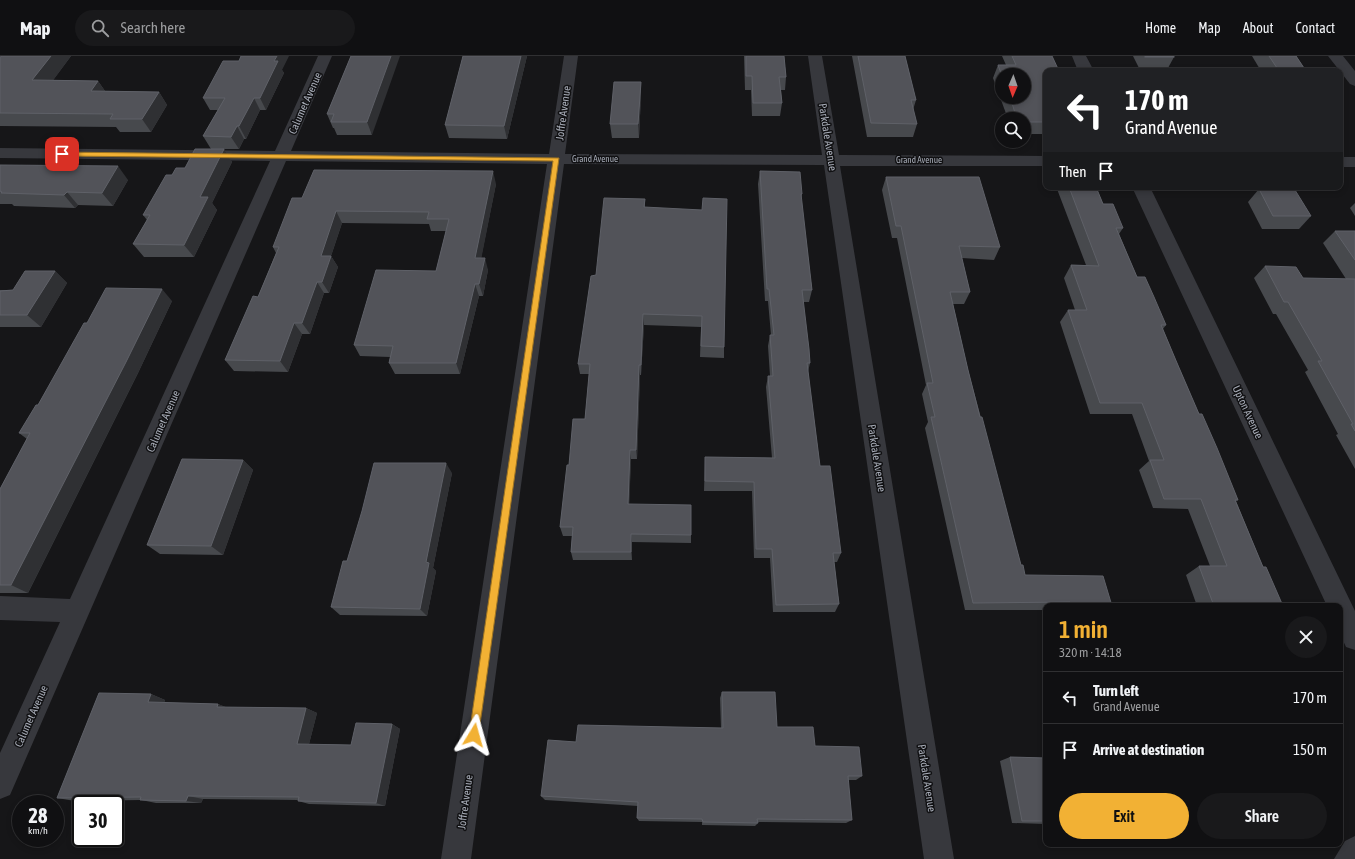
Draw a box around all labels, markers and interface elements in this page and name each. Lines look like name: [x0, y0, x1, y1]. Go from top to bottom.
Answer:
search box: [75, 10, 355, 46]
text: Map: [20, 17, 51, 39]
icon: search: [89, 17, 111, 39]
text: Search here: [121, 19, 185, 36]
text: Home: [1145, 20, 1176, 36]
text: Map: [1198, 20, 1221, 36]
text: About: [1243, 20, 1274, 36]
text: Contact: [1296, 20, 1335, 36]
north arrow: [995, 68, 1031, 104]
map controls: [995, 68, 1031, 148]
street label: Calumet Avenue: [286, 70, 324, 136]
icon: left: [1059, 84, 1111, 136]
text: 170 m: [1125, 84, 1188, 116]
street label: Joffre Avenue: [553, 85, 573, 141]
street label: Parkdale Avenue: [817, 102, 839, 172]
button: search: [995, 112, 1031, 148]
text: Grand Avenue: [1125, 117, 1217, 138]
pin: [45, 137, 79, 171]
icon: arrive: [51, 143, 73, 165]
street label: Grand Avenue: [572, 154, 618, 164]
street label: Grand Avenue: [896, 155, 942, 165]
icon: arrive: [1095, 160, 1117, 182]
text: Then: [1059, 163, 1087, 180]
street label: Upton Avenue: [1230, 384, 1266, 440]
street label: Calumet Avenue: [144, 388, 182, 454]
street label: Parkdale Avenue: [866, 423, 888, 493]
text: 1 min: [1059, 616, 1108, 643]
button: close: [1285, 616, 1327, 658]
text: 320 m · 14:18: [1059, 645, 1122, 660]
text: Turn left: [1093, 682, 1139, 699]
street label: Calumet Avenue: [12, 683, 50, 749]
icon: left: [1059, 687, 1081, 709]
text: 170 m: [1293, 689, 1327, 706]
text: Grand Avenue: [1093, 699, 1160, 714]
position arrow: [453, 714, 495, 756]
icon: arrive: [1059, 739, 1081, 761]
text: Arrive at destination: [1093, 741, 1204, 758]
text: 150 m: [1293, 741, 1327, 758]
street label: Parkdale Avenue: [916, 743, 938, 813]
street label: Joffre Avenue: [455, 774, 475, 830]
button: Exit: [1059, 793, 1189, 839]
button: Share: [1197, 793, 1327, 839]
speed limit sign: 30: [72, 795, 124, 847]
text: 28: [29, 804, 47, 827]
text: km/h: [28, 825, 48, 836]

